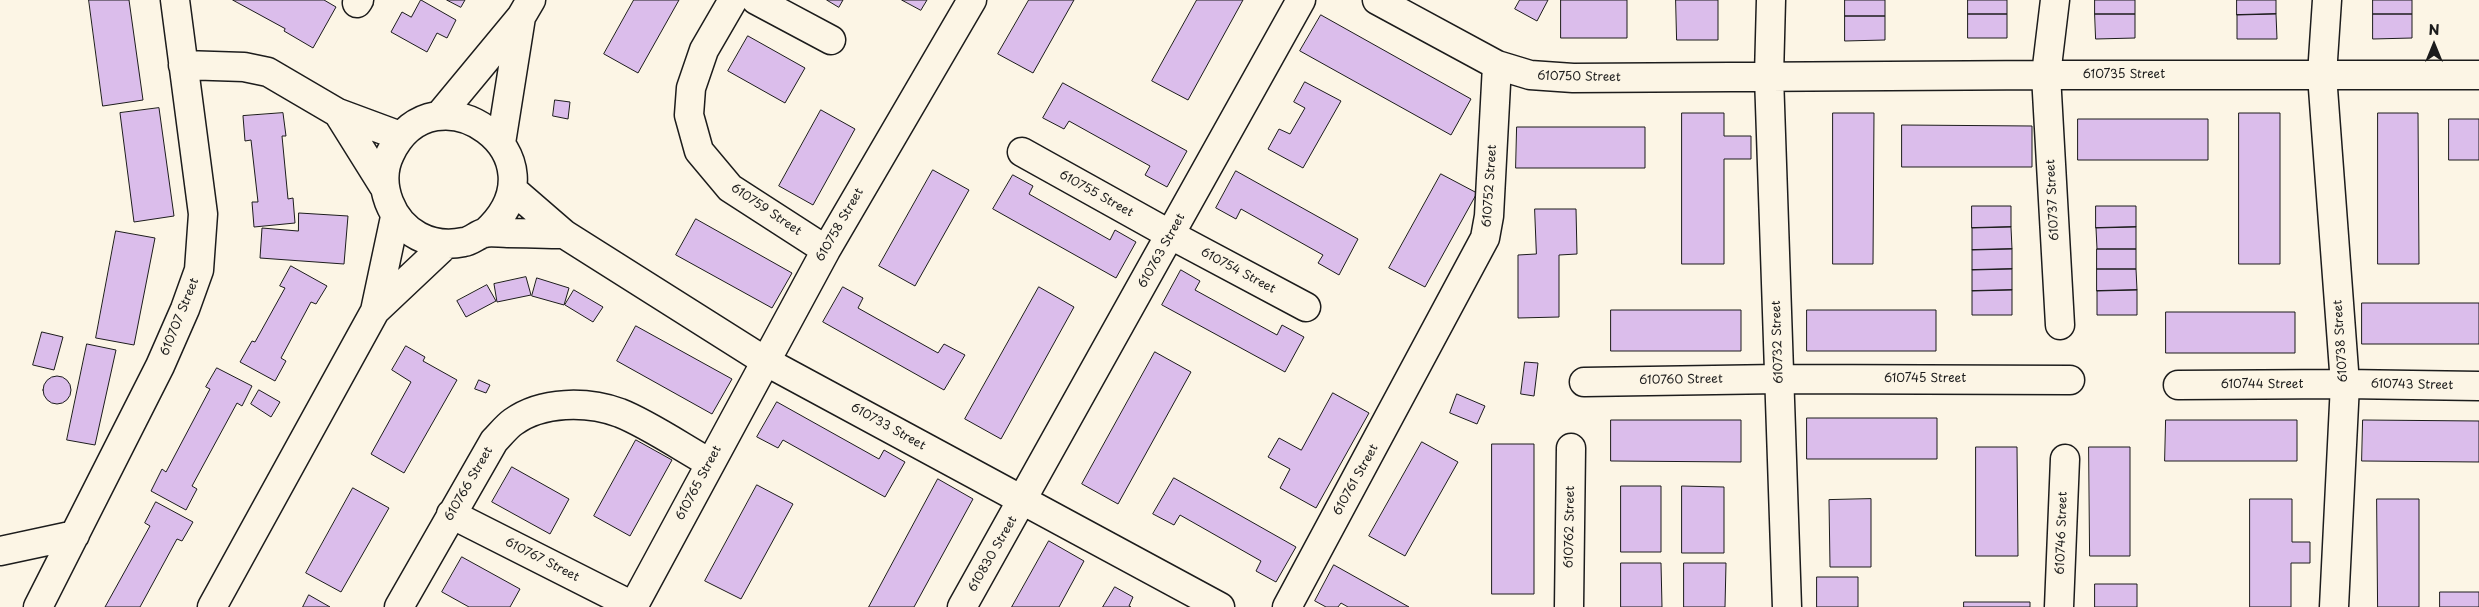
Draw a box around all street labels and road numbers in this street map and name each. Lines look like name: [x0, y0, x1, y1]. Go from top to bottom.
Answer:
street label: 610735 Street: [2083, 68, 2165, 82]
street label: 610750 Street: [1537, 69, 1621, 85]
street label: 610752 Street: [1480, 144, 1500, 228]
street label: 610737 Street: [2044, 159, 2062, 241]
street label: 610755 Street: [1056, 168, 1136, 220]
street label: 610759 Street: [728, 181, 804, 239]
street label: 610758 Street: [813, 186, 867, 264]
street label: 610763 Street: [1136, 211, 1188, 291]
street label: 610754 Street: [1198, 245, 1278, 297]
street label: 610707 Street: [158, 276, 202, 358]
street label: 610738 Street: [2331, 299, 2351, 383]
street label: 610732 Street: [1769, 300, 1787, 384]
street label: 610760 Street: [1639, 372, 1723, 388]
street label: 610745 Street: [1884, 372, 1966, 386]
street label: 610743 Street: [2371, 377, 2453, 393]
street label: 610744 Street: [2221, 378, 2303, 392]
street label: 610733 Street: [848, 401, 928, 453]
street label: 610761 Street: [1331, 442, 1381, 518]
street label: 610765 Street: [673, 443, 725, 523]
street label: 610766 Street: [442, 444, 496, 524]
street label: 610762 Street: [1562, 486, 1578, 568]
street label: 610746 Street: [2053, 491, 2071, 575]
street label: 610830 Street: [966, 514, 1020, 594]
street label: 610767 Street: [503, 535, 581, 585]

